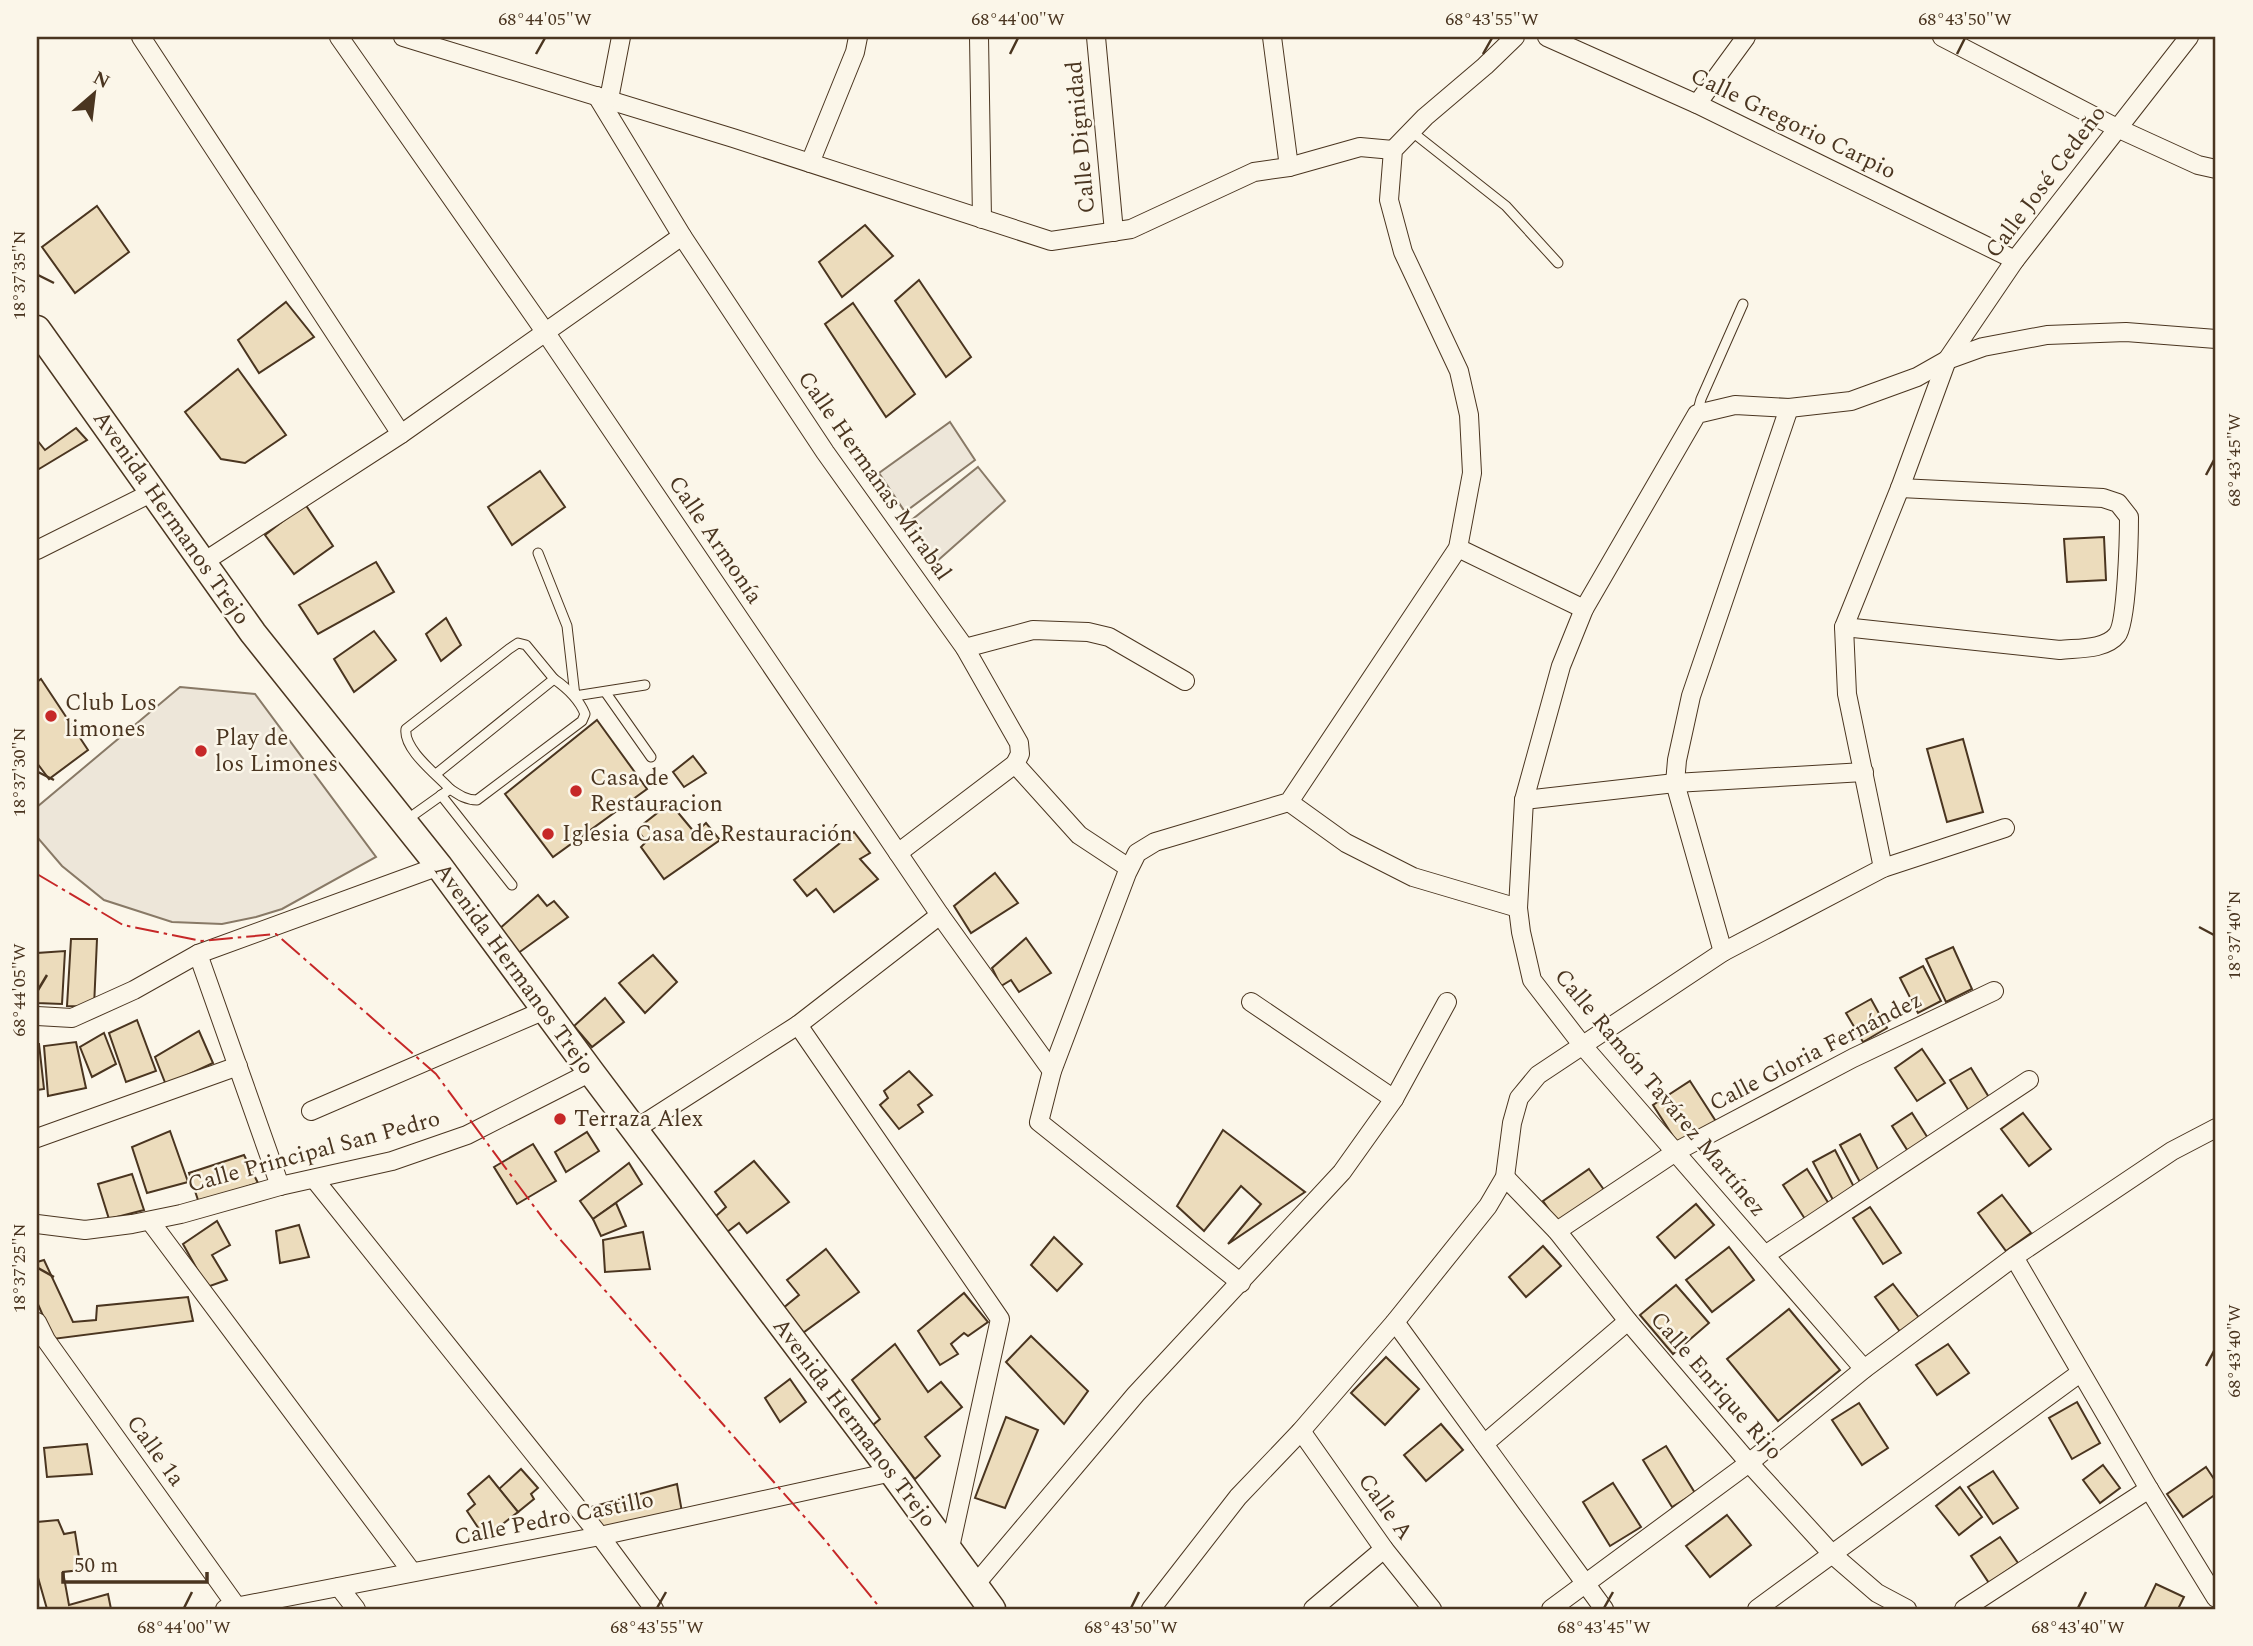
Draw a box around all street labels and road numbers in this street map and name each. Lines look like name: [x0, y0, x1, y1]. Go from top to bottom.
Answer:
street label: Calle Dignidad: [1057, 59, 1105, 215]
street label: Calle Gregorio Carpio: [1684, 59, 1902, 189]
street label: Calle José Cedeño: [1977, 98, 2115, 266]
street label: Calle Hermanas Mirabal: [788, 364, 960, 588]
street label: Avenida Hermanos Trejo: [84, 404, 258, 632]
street label: Calle Armonía: [659, 469, 771, 611]
street label: Avenida Hermanos Trejo: [425, 856, 603, 1082]
street label: Calle Ramón Tavárez Martínez: [1545, 961, 1775, 1225]
street label: Calle Gloria Fernández: [1703, 983, 1929, 1121]
street label: Calle Principal San Pedro: [184, 1101, 444, 1203]
street label: Calle Enrique Rijo: [1641, 1304, 1791, 1468]
street label: Avenida Hermanos Trejo: [763, 1311, 945, 1535]
street label: Calle 1a: [117, 1408, 193, 1494]
street label: Calle A: [1349, 1466, 1421, 1548]
street label: Calle Pedro Castillo: [451, 1482, 657, 1556]

